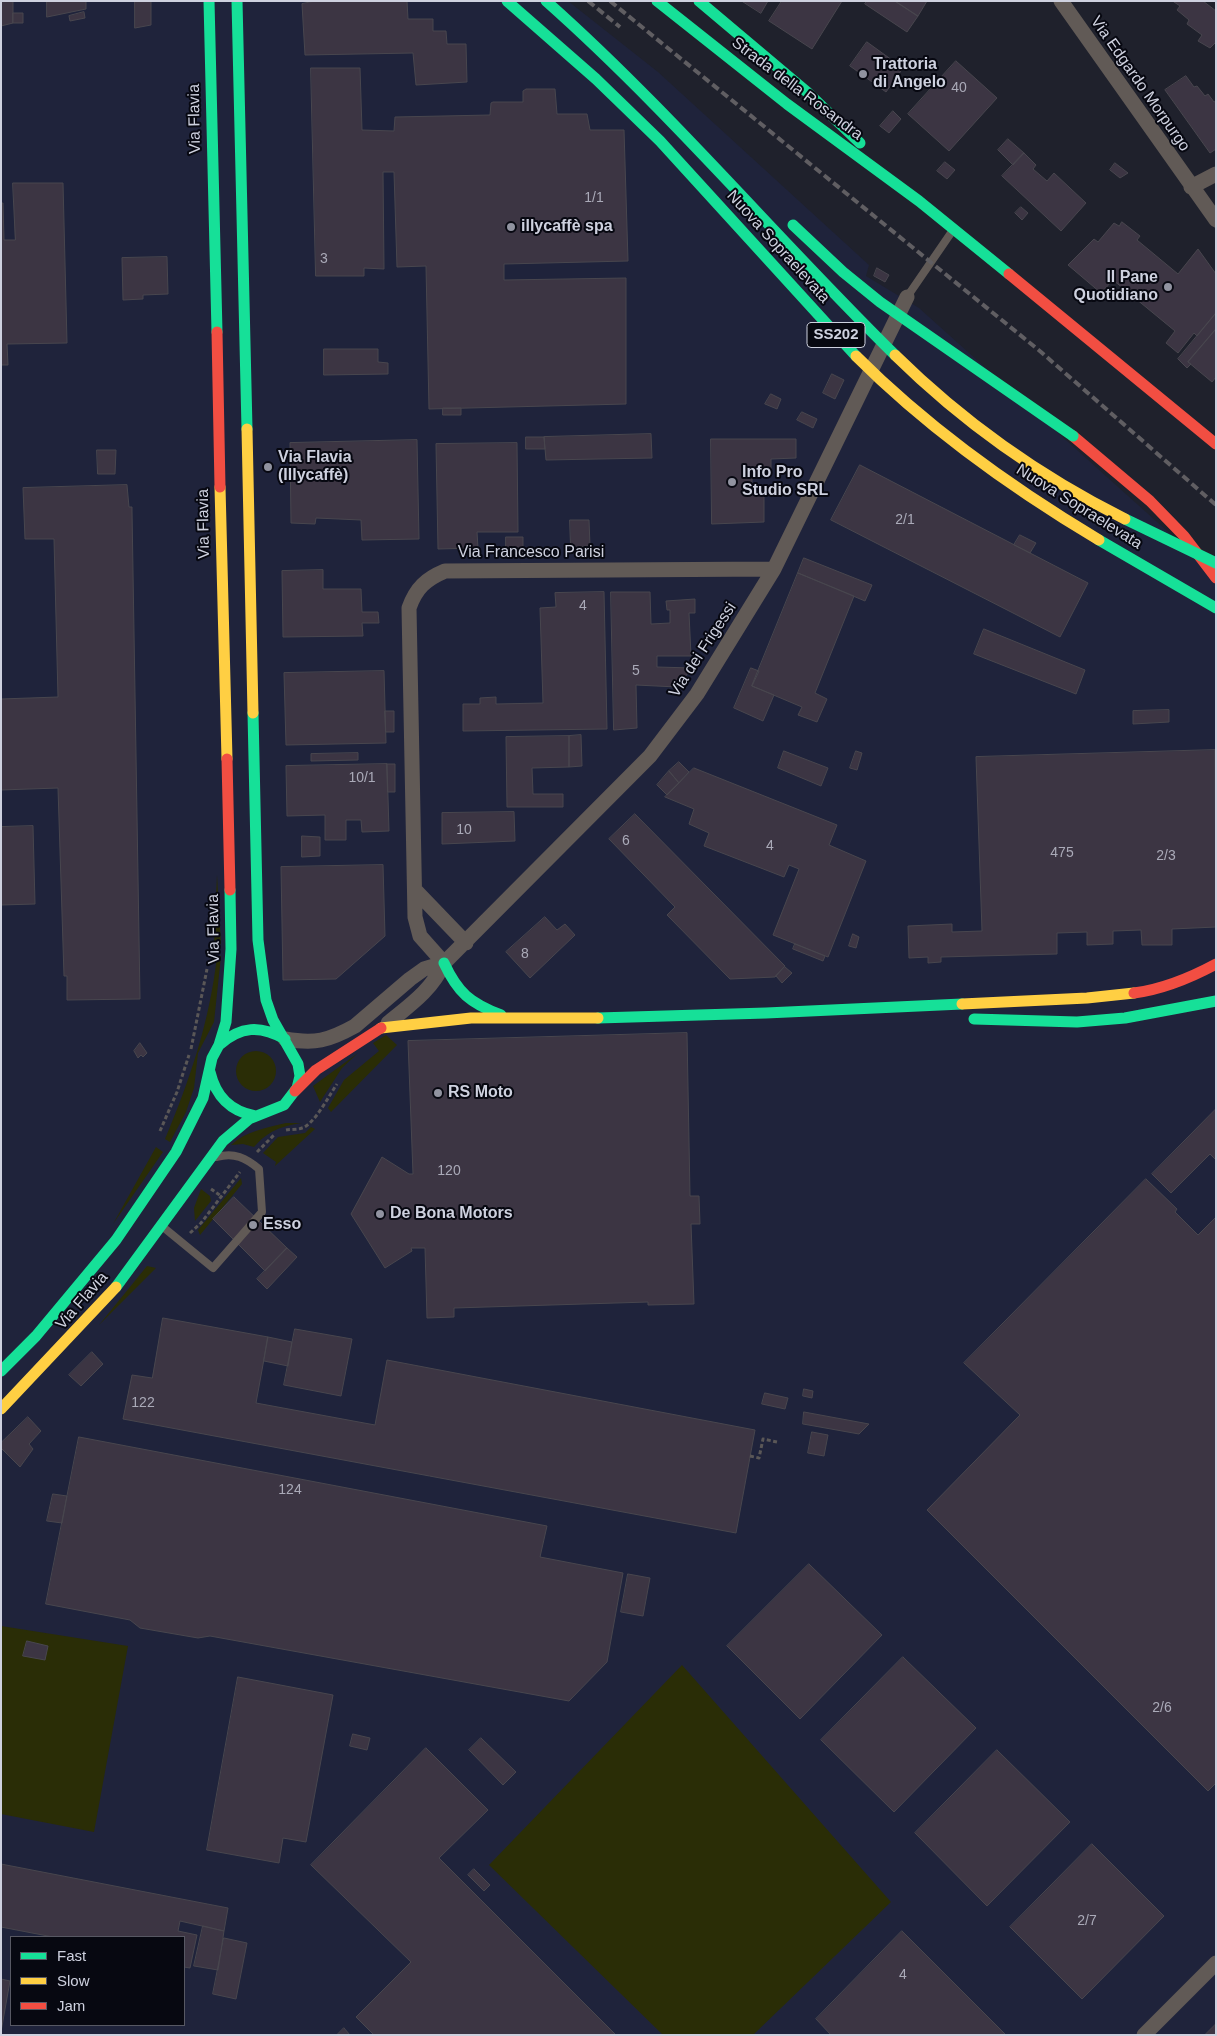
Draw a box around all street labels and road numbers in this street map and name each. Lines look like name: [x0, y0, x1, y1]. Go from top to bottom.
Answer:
street label: Via Edgardo Morpurgo: [1086, 13, 1194, 155]
street label: Strada della Rosandra: [728, 33, 866, 145]
street label: Via Flavia: [185, 84, 205, 154]
street label: Nuova Sopraelevata: [722, 187, 834, 307]
road number: SS202: [807, 322, 865, 348]
street label: Nuova Sopraelevata: [1012, 460, 1146, 554]
street label: Via Flavia: [194, 489, 214, 559]
street label: Via Francesco Parisi: [458, 543, 604, 563]
street label: Via dei Frigessi: [665, 599, 741, 701]
street label: Via Flavia: [204, 894, 224, 964]
street label: Via Flavia: [52, 1268, 112, 1334]

